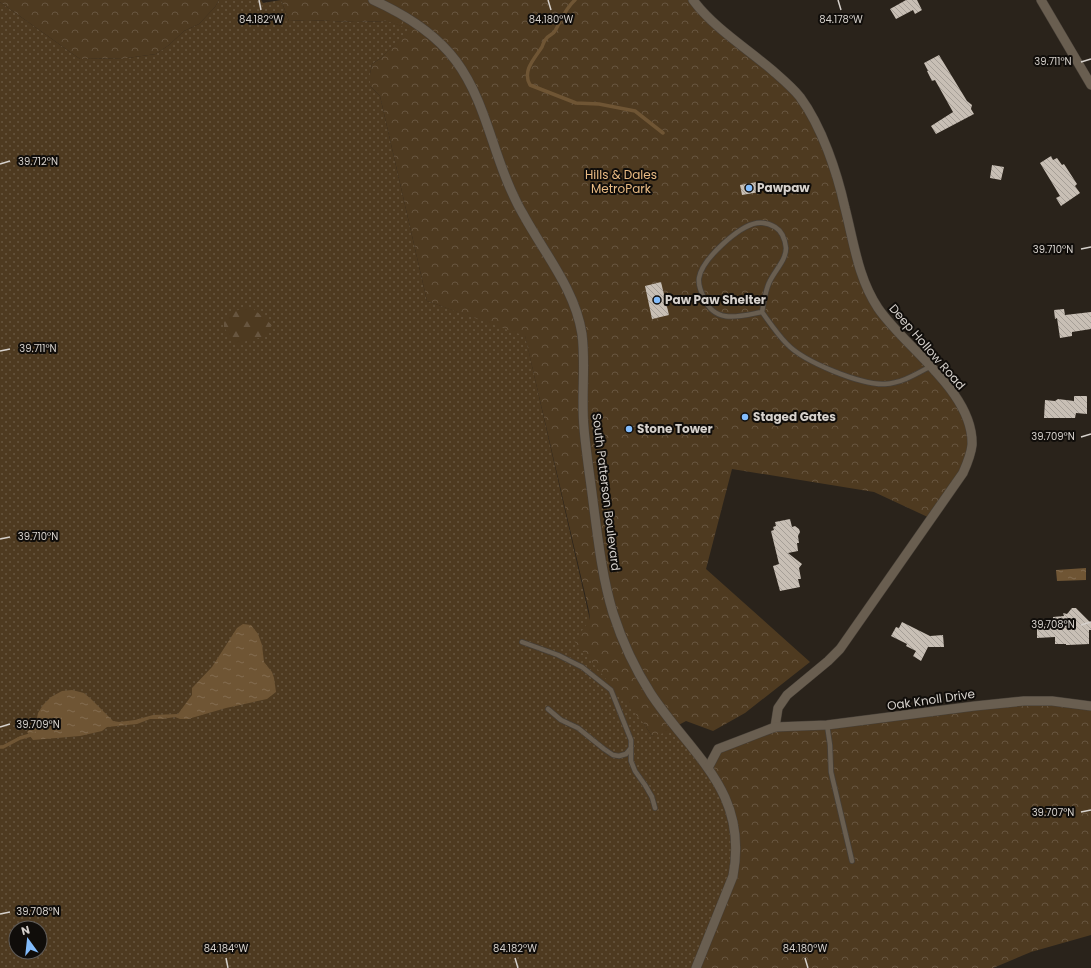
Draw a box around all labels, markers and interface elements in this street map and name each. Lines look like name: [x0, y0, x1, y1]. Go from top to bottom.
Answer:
text: 84.182°W: [239, 12, 283, 27]
text: 84.180°W: [529, 12, 573, 27]
text: 84.178°W: [819, 12, 863, 27]
text: 39.711°N: [1034, 54, 1072, 69]
text: 39.712°N: [18, 154, 58, 169]
park label: Hills & Dales MetroPark: [585, 166, 657, 197]
place label: Pawpaw: [757, 179, 810, 196]
marker: Pawpaw: [744, 183, 754, 193]
text: 39.710°N: [1033, 242, 1073, 257]
place label: Paw Paw Shelter: [665, 291, 766, 308]
marker: Paw Paw Shelter: [652, 295, 662, 305]
street label: Deep Hollow Road: [885, 300, 969, 393]
text: 39.711°N: [19, 341, 57, 356]
place label: Staged Gates: [753, 408, 836, 425]
street label: South Patterson Boulevard: [588, 412, 625, 572]
marker: Staged Gates: [740, 412, 750, 422]
place label: Stone Tower: [637, 420, 713, 437]
marker: Stone Tower: [624, 424, 634, 434]
text: 39.709°N: [1031, 429, 1075, 444]
text: 39.710°N: [18, 529, 58, 544]
text: 39.708°N: [1031, 617, 1075, 632]
street label: Oak Knoll Drive: [886, 685, 976, 714]
text: 39.709°N: [16, 717, 60, 732]
text: 39.707°N: [1032, 805, 1074, 820]
text: 39.708°N: [16, 904, 60, 919]
north arrow: [8, 920, 48, 960]
text: N: [19, 922, 31, 939]
text: 84.184°W: [204, 941, 248, 956]
text: 84.182°W: [493, 941, 537, 956]
text: 84.180°W: [783, 941, 827, 956]

